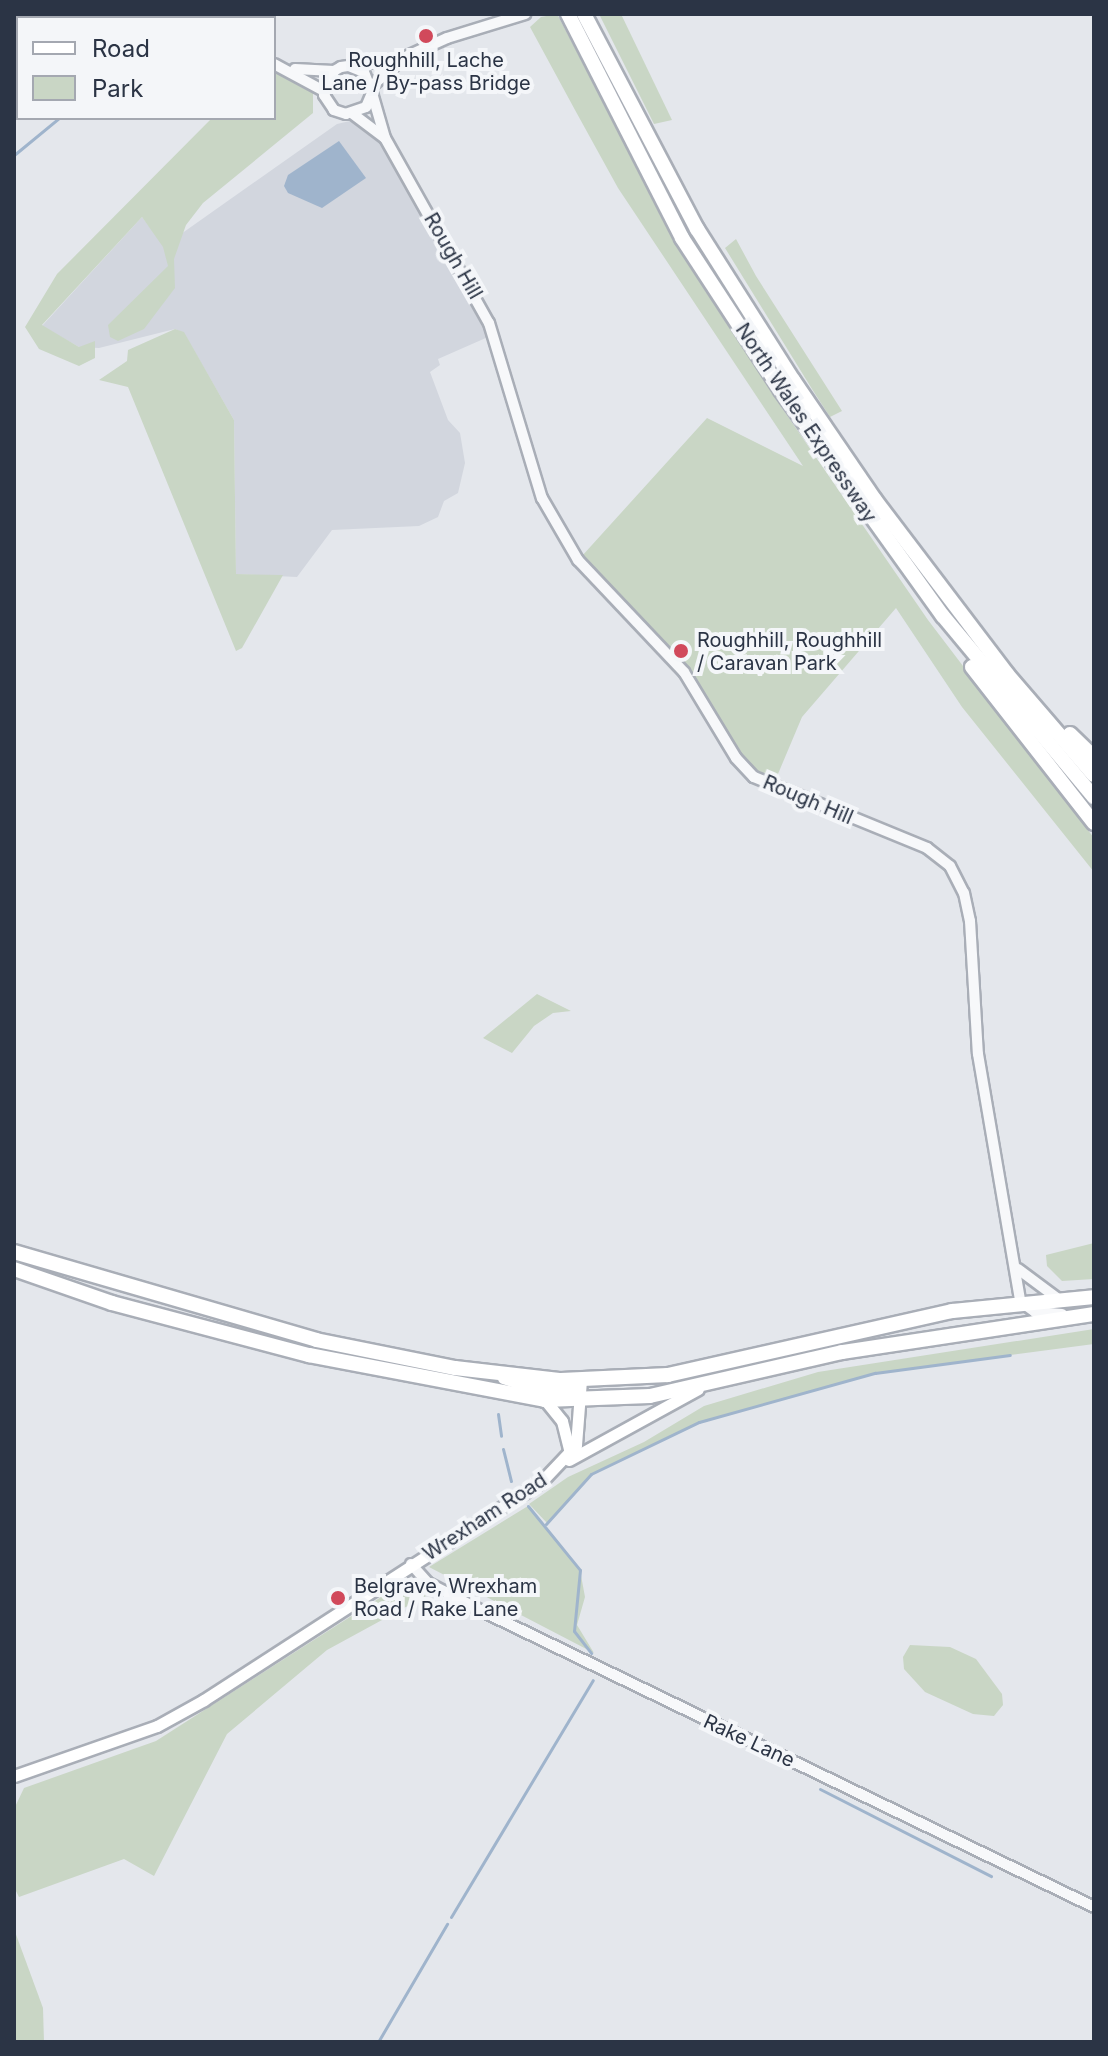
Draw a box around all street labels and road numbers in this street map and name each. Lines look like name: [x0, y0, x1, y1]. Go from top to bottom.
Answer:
street label: Rough Hill: [419, 209, 487, 303]
street label: North Wales Expressway: [730, 319, 882, 527]
street label: Rough Hill: [759, 770, 857, 830]
street label: Wrexham Road: [419, 1468, 551, 1566]
street label: Rake Lane: [700, 1709, 798, 1773]

